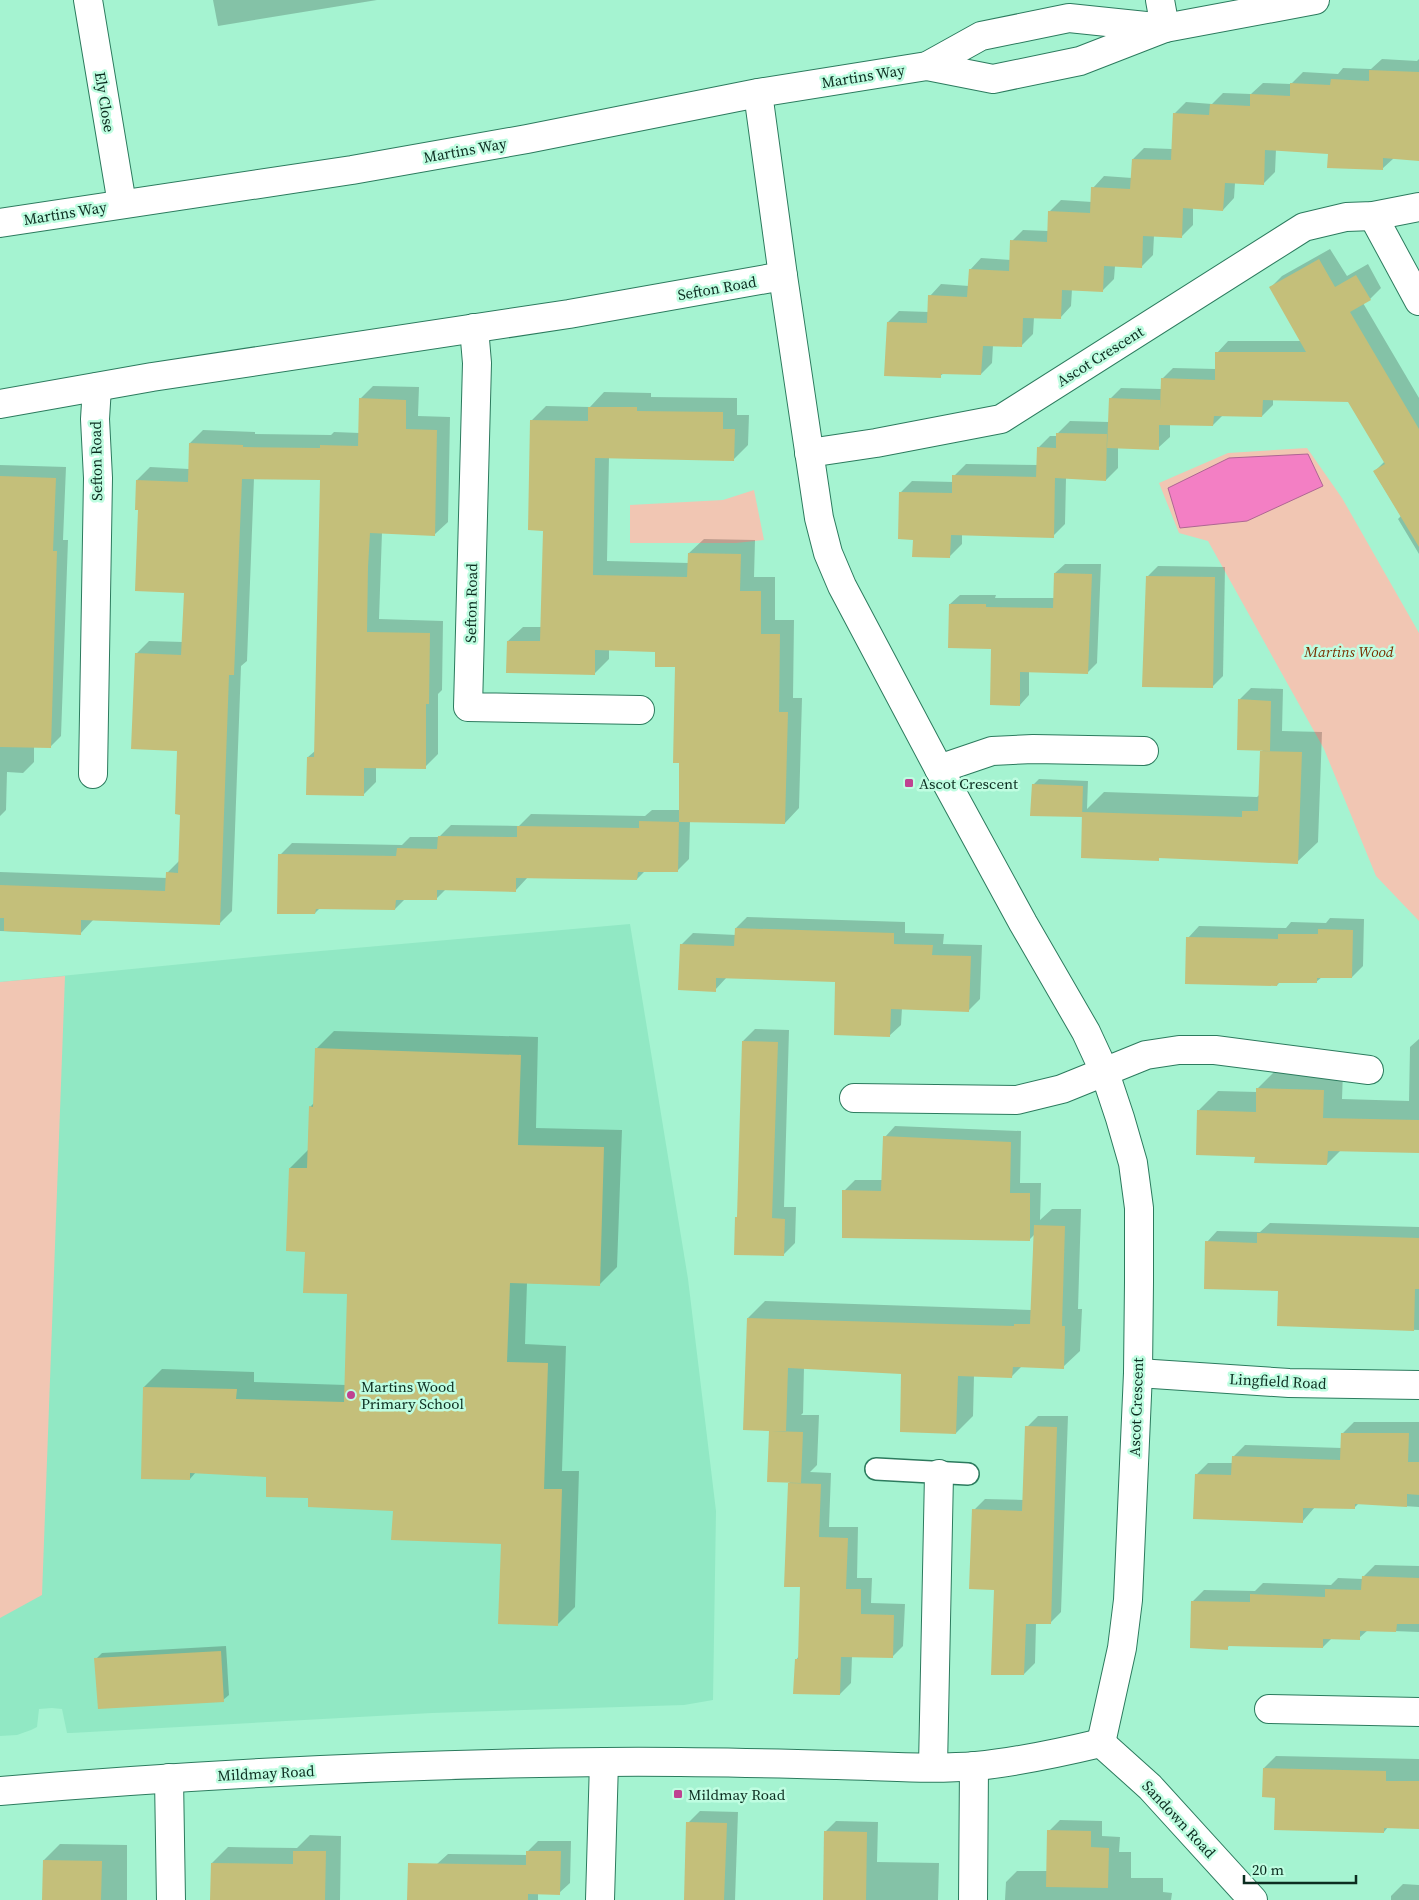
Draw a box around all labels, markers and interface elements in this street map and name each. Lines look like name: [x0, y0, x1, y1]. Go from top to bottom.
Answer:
street label: Martins Way: [820, 59, 906, 93]
street label: Ely Close: [90, 70, 120, 134]
street label: Martins Way: [422, 132, 508, 168]
street label: Martins Way: [22, 196, 108, 230]
street label: Sefton Road: [676, 271, 759, 305]
street label: Ascot Crescent: [1052, 321, 1148, 391]
street label: Sefton Road: [85, 421, 107, 501]
street label: Sefton Road: [460, 563, 482, 643]
park label: Martins Wood: [1303, 641, 1394, 662]
place label: Ascot Crescent: [919, 773, 1018, 794]
marker: Ascot Crescent: [903, 777, 915, 789]
street label: Ascot Crescent: [1124, 1357, 1148, 1457]
street label: Lingfield Road: [1229, 1368, 1328, 1394]
place label: Martins Wood Primary School: [361, 1376, 464, 1414]
marker: Martins Wood Primary School: [345, 1389, 357, 1401]
street label: Mildmay Road: [217, 1760, 316, 1786]
street label: Sandown Road: [1138, 1776, 1221, 1863]
place label: Mildmay Road: [688, 1784, 786, 1805]
marker: Mildmay Road: [672, 1788, 684, 1800]
scale bar: [1244, 1852, 1356, 1884]
text: 20 m: [1252, 1859, 1284, 1880]

